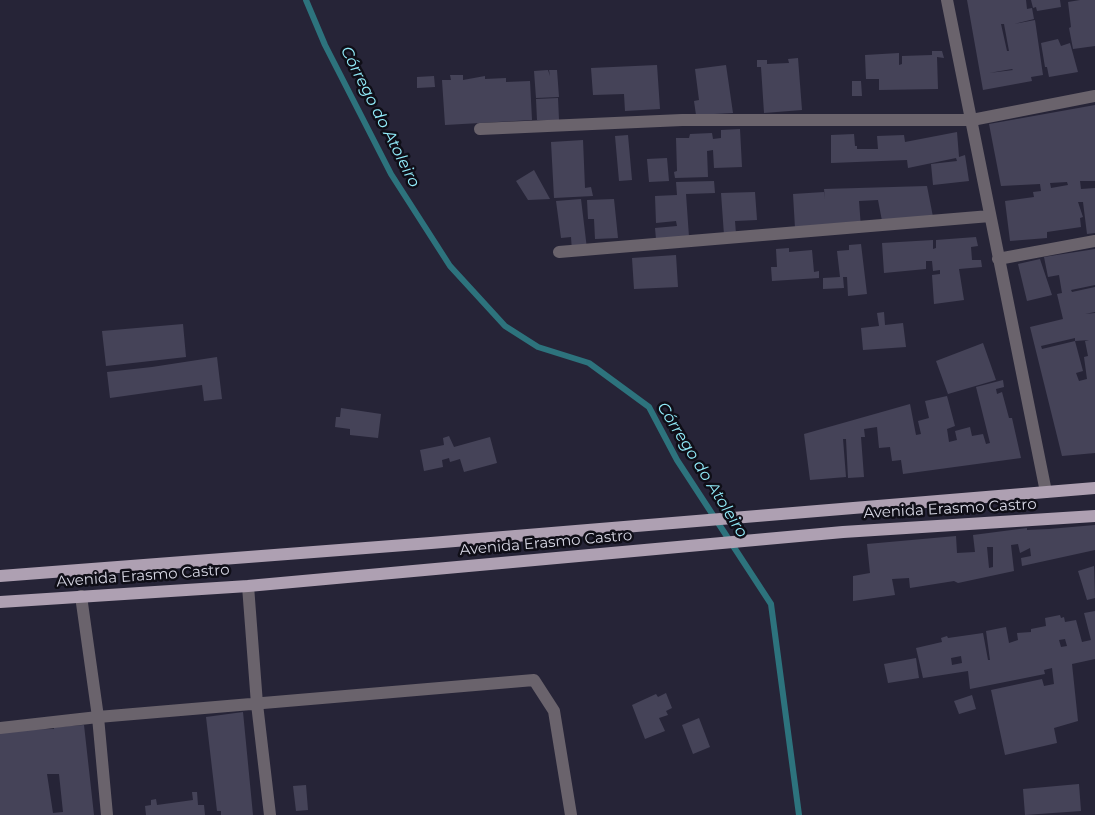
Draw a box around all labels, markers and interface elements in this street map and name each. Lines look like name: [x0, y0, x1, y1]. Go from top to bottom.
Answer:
water label: Córrego do Atoleiro: [336, 43, 424, 191]
water label: Córrego do Atoleiro: [653, 399, 751, 541]
street label: Avenida Erasmo Castro: [863, 495, 1037, 523]
street label: Avenida Erasmo Castro: [459, 526, 633, 560]
street label: Avenida Erasmo Castro: [56, 561, 230, 591]

